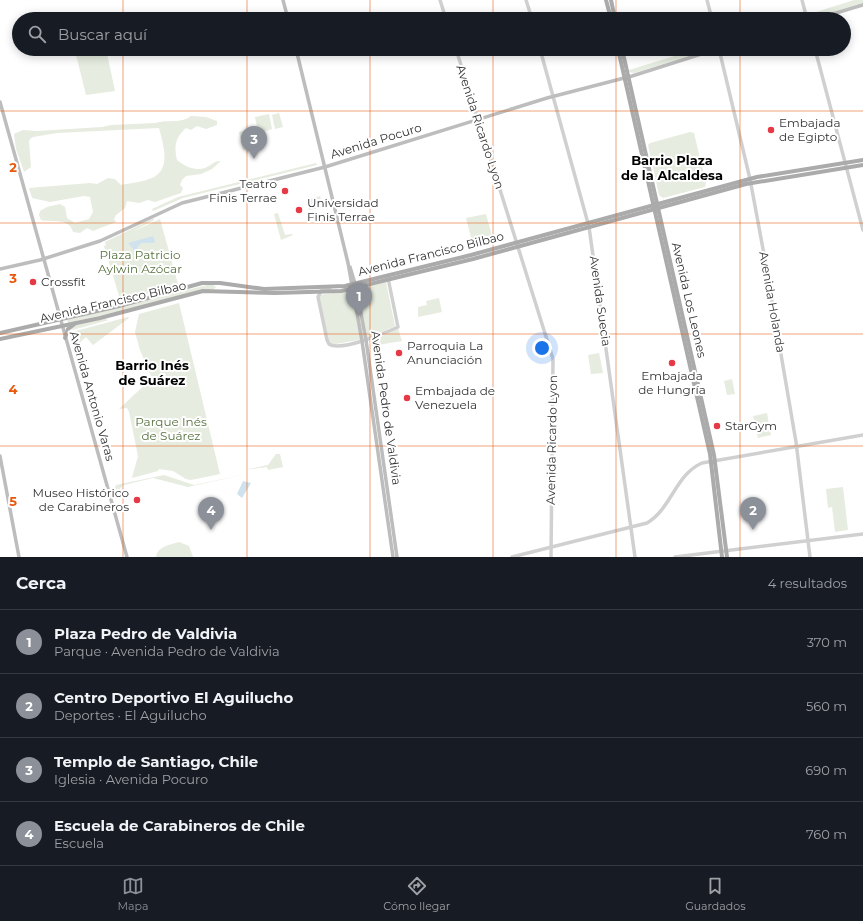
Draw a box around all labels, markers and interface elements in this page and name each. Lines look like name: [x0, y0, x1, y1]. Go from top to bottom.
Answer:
search box: [12, 12, 851, 56]
icon: search: [26, 23, 48, 45]
text: Buscar aquí: [58, 25, 147, 44]
street label: Avenida Ricardo Lyon: [453, 63, 508, 191]
place label: Embajada de Egipto: [779, 115, 841, 144]
street label: Avenida Pocuro: [328, 120, 423, 162]
marker: Embajada de Egipto: [766, 125, 776, 135]
pin: 3: [241, 126, 267, 159]
district label: Barrio Plaza de la Alcaldesa: [621, 152, 723, 183]
text: 2: [9, 159, 17, 175]
place label: Teatro Finis Terrae: [209, 176, 277, 205]
marker: Teatro Finis Terrae: [280, 186, 290, 196]
place label: Universidad Finis Terrae: [307, 195, 379, 224]
marker: Universidad Finis Terrae: [294, 205, 304, 215]
street label: Avenida Francisco Bilbao: [356, 228, 505, 279]
street label: Avenida Los Leones: [669, 241, 710, 359]
park label: Plaza Patricio Aylwin Azócar: [98, 247, 182, 276]
street label: Avenida Holanda: [756, 250, 789, 354]
street label: Avenida Suecia: [587, 255, 614, 347]
text: 3: [8, 270, 17, 286]
place label: Crossfit: [41, 274, 86, 289]
marker: Crossfit: [28, 277, 38, 287]
street label: Avenida Francisco Bilbao: [38, 277, 188, 326]
pin: 1: [346, 283, 372, 316]
street label: Avenida Antonio Varas: [67, 329, 118, 463]
street label: Avenida Pedro de Valdivia: [368, 330, 405, 486]
place label: Parroquia La Anunciación: [407, 338, 483, 367]
your location: [532, 338, 552, 358]
marker: Parroquia La Anunciación: [394, 348, 404, 358]
district label: Barrio Inés de Suárez: [115, 357, 189, 388]
marker: Embajada de Hungría: [667, 358, 677, 368]
place label: Embajada de Hungría: [638, 368, 706, 397]
street label: Avenida Ricardo Lyon: [543, 375, 560, 505]
text: 4: [9, 381, 18, 397]
place label: Embajada de Venezuela: [415, 383, 495, 412]
marker: Embajada de Venezuela: [402, 393, 412, 403]
park label: Parque Inés de Suárez: [135, 414, 207, 443]
place label: StarGym: [725, 418, 777, 433]
marker: StarGym: [712, 421, 722, 431]
place label: Museo Histórico de Carabineros: [33, 485, 129, 514]
text: 5: [9, 493, 17, 509]
marker: Museo Histórico de Carabineros: [132, 495, 142, 505]
pin: 4: [198, 497, 224, 530]
pin: 2: [740, 497, 766, 530]
text: Cerca: [16, 573, 66, 593]
text: 4 resultados: [768, 575, 847, 591]
text: Plaza Pedro de Valdivia: [54, 624, 237, 643]
text: 1: [26, 634, 32, 650]
text: 370 m: [807, 634, 847, 650]
text: Parque · Avenida Pedro de Valdivia: [54, 643, 280, 659]
text: Centro Deportivo El Aguilucho: [54, 688, 293, 707]
text: 2: [25, 698, 33, 714]
text: 560 m: [806, 698, 847, 714]
text: Deportes · El Aguilucho: [54, 707, 207, 723]
text: Templo de Santiago, Chile: [54, 752, 258, 771]
text: 3: [25, 762, 33, 778]
text: 690 m: [805, 762, 847, 778]
text: Iglesia · Avenida Pocuro: [54, 771, 208, 787]
text: Escuela de Carabineros de Chile: [54, 816, 305, 835]
text: 4: [25, 826, 33, 842]
text: 760 m: [806, 826, 847, 842]
text: Escuela: [54, 835, 104, 851]
tab: Mapa: [117, 875, 148, 913]
tab: Cómo llegar: [383, 875, 450, 913]
tab: Guardados: [685, 875, 746, 913]

